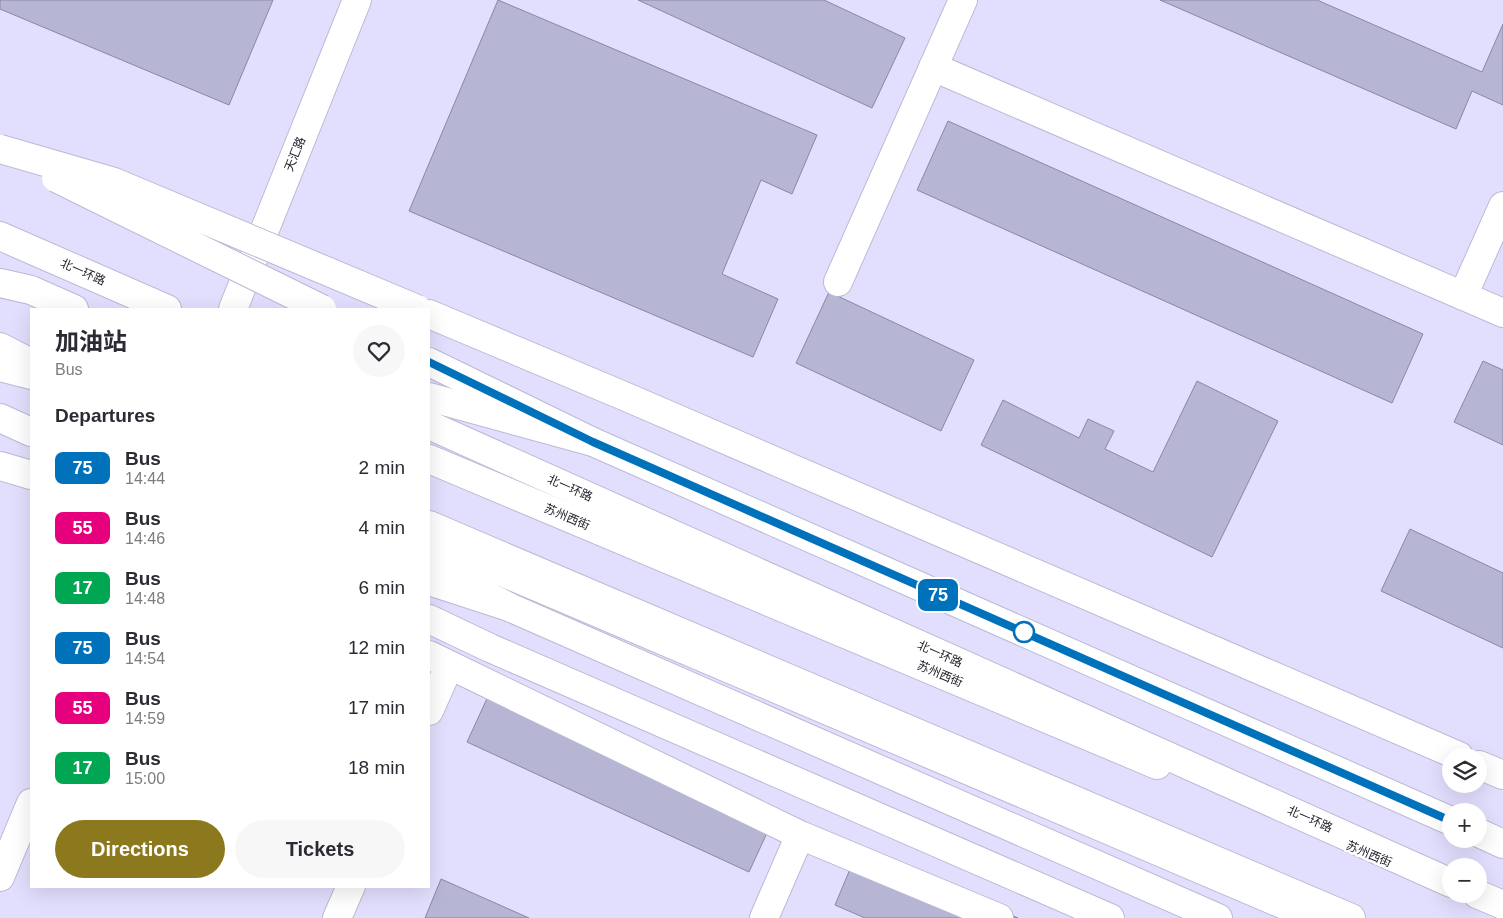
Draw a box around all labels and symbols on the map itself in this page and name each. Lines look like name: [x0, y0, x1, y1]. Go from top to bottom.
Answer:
street label: 天汇路: [282, 135, 308, 173]
street label: 北一环路: [58, 256, 108, 288]
street label: 北一环路: [545, 472, 595, 504]
street label: 苏州西街: [542, 501, 592, 533]
line badge: 75: [916, 579, 960, 611]
unlabelled marker: [1013, 621, 1035, 643]
street label: 北一环路: [915, 638, 965, 670]
street label: 苏州西街: [915, 658, 965, 690]
street label: 北一环路: [1285, 803, 1335, 835]
street label: 苏州西街: [1344, 838, 1394, 870]

